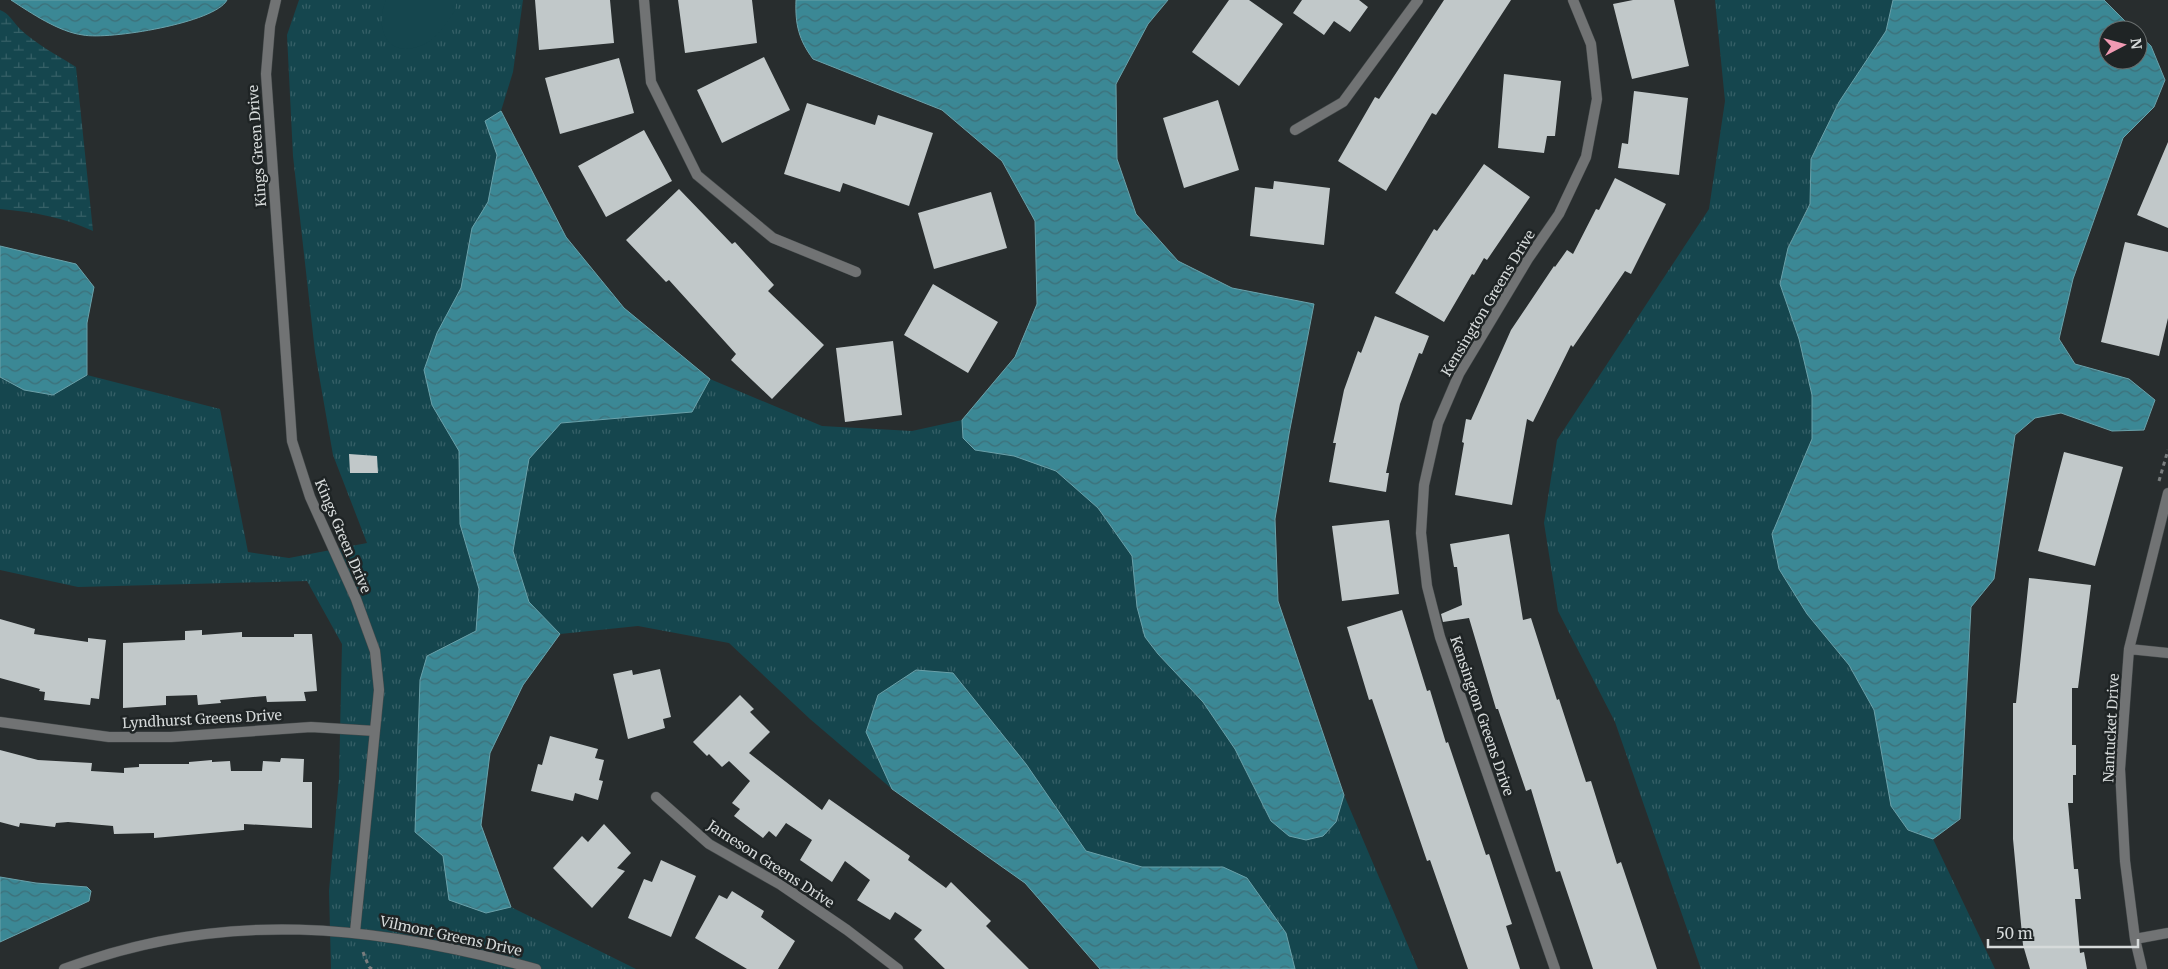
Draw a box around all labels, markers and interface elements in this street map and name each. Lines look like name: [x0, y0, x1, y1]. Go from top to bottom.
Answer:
north arrow: [2098, 20, 2148, 70]
text: N: [2126, 37, 2145, 50]
street label: Kings Green Drive: [244, 84, 270, 208]
street label: Kensington Greens Drive: [1437, 226, 1539, 380]
street label: Kings Green Drive: [311, 476, 375, 596]
street label: Kensington Greens Drive: [1446, 634, 1518, 798]
street label: Nantucket Drive: [2099, 673, 2123, 783]
street label: Lyndhurst Greens Drive: [122, 706, 282, 732]
street label: Jameson Greens Drive: [703, 816, 838, 912]
street label: Vilmont Greens Drive: [377, 912, 524, 960]
scale bar: [1988, 916, 2138, 948]
text: 50 m: [1996, 924, 2033, 943]

